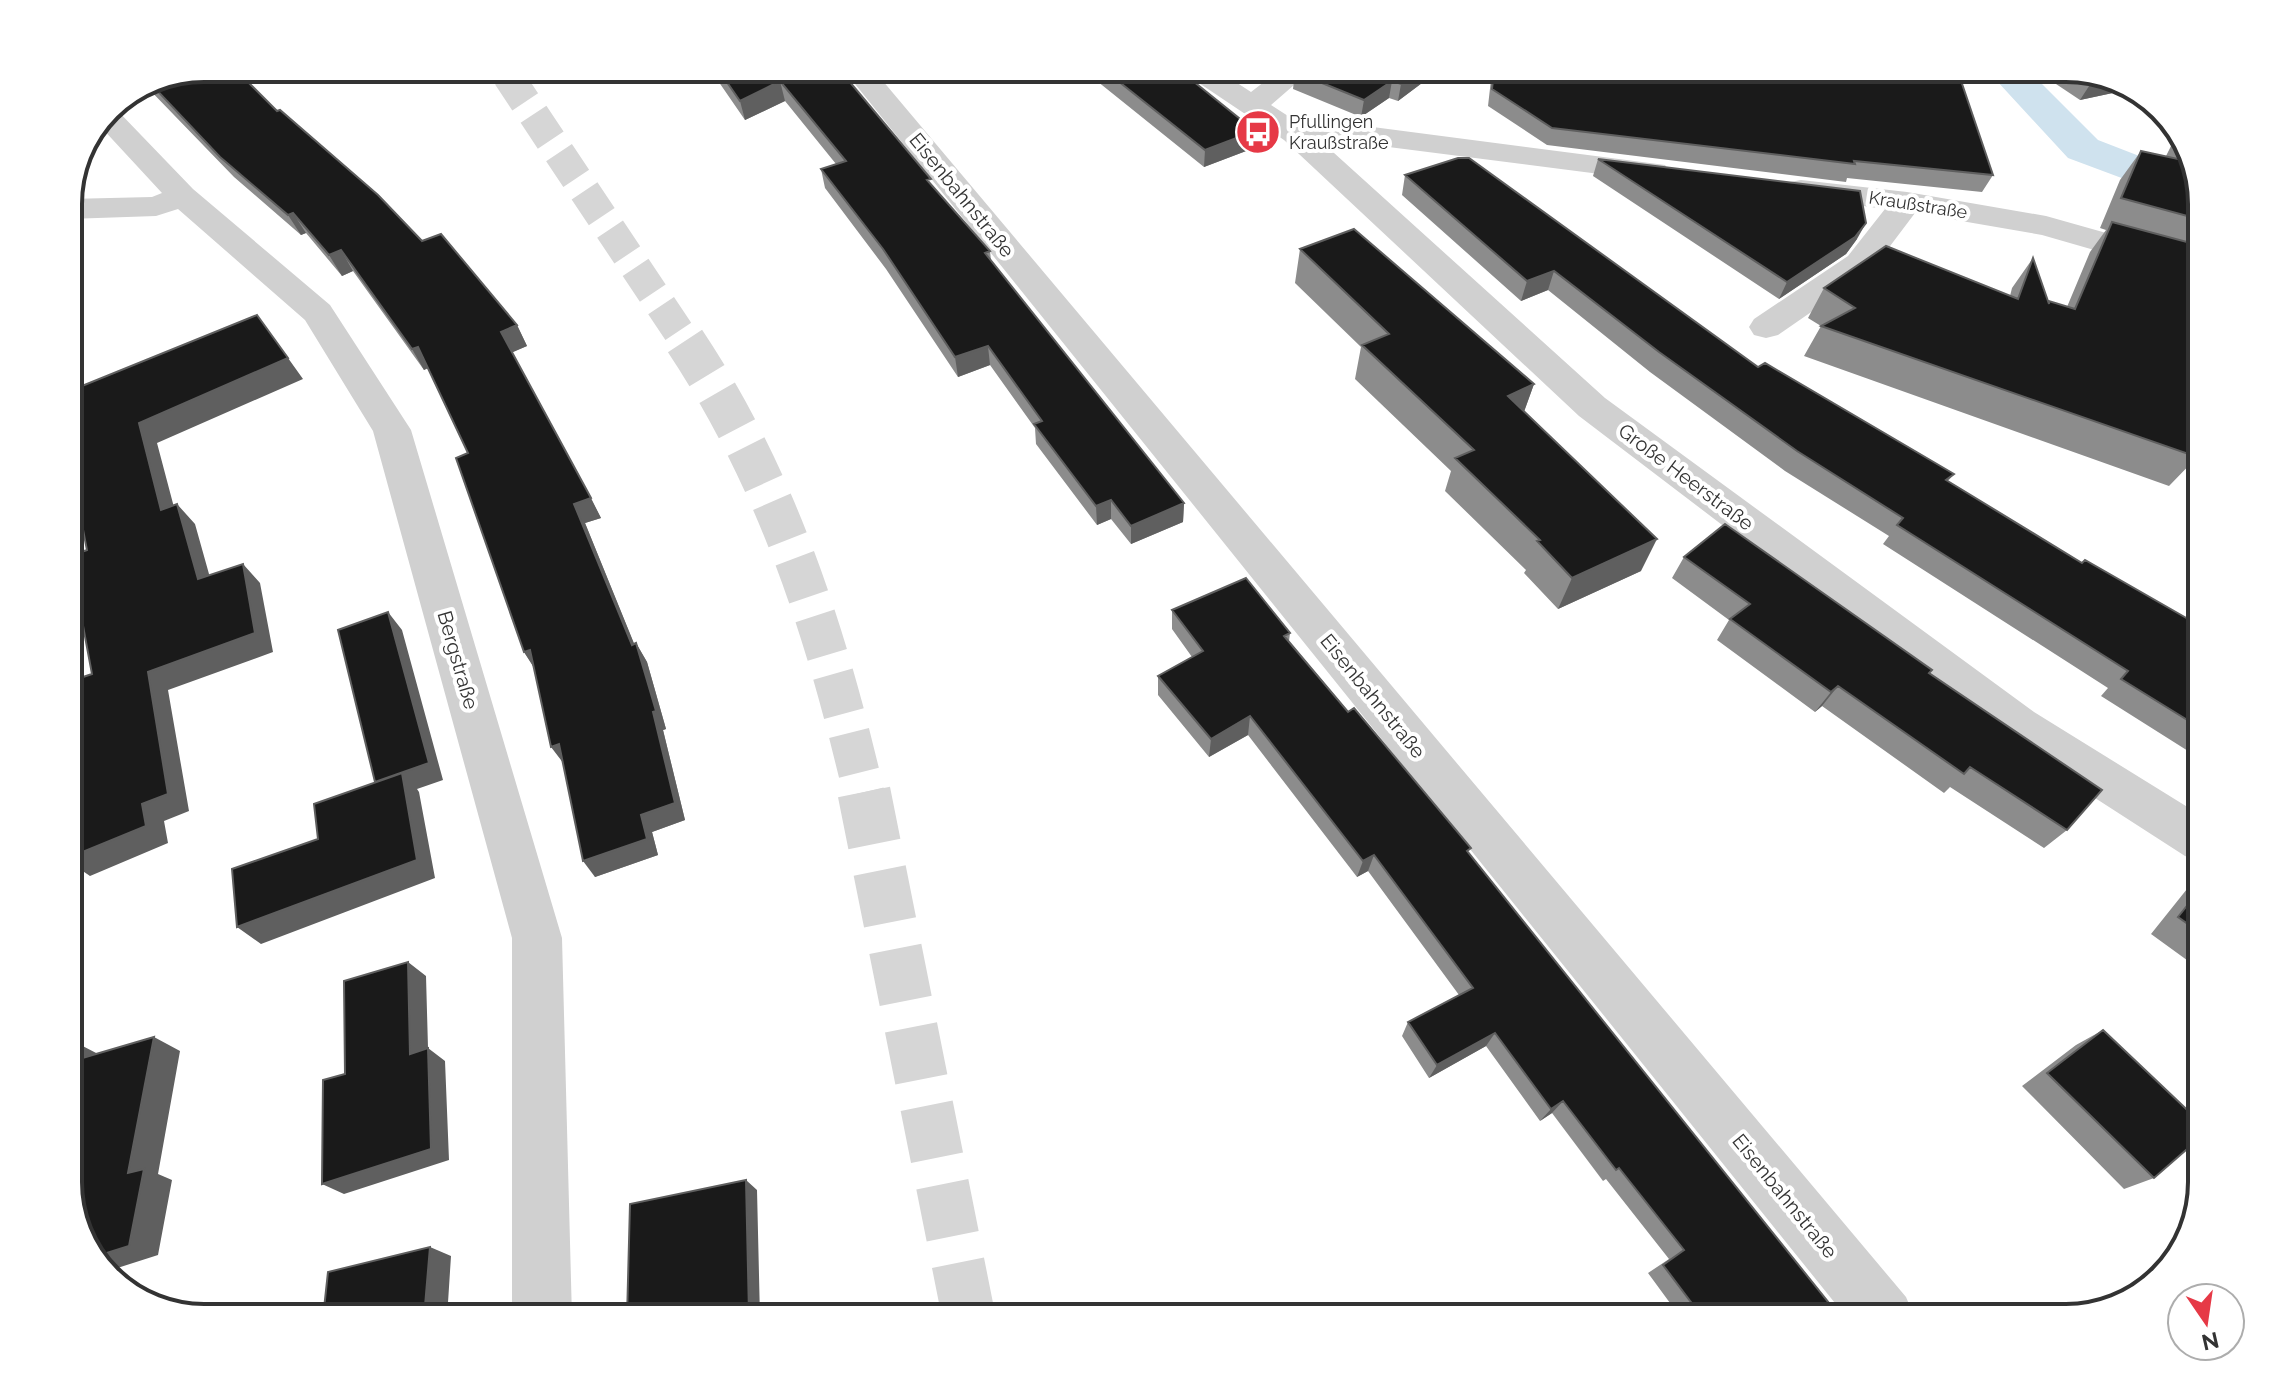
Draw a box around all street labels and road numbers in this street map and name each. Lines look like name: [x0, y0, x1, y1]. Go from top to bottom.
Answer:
street label: Eisenbahnstraße: [904, 128, 1020, 262]
street label: Kraußstraße: [1867, 186, 1969, 223]
street label: Große Heerstraße: [1614, 418, 1758, 536]
street label: Bergstraße: [433, 608, 484, 712]
street label: Eisenbahnstraße: [1315, 629, 1431, 763]
street label: Eisenbahnstraße: [1727, 1129, 1843, 1263]

